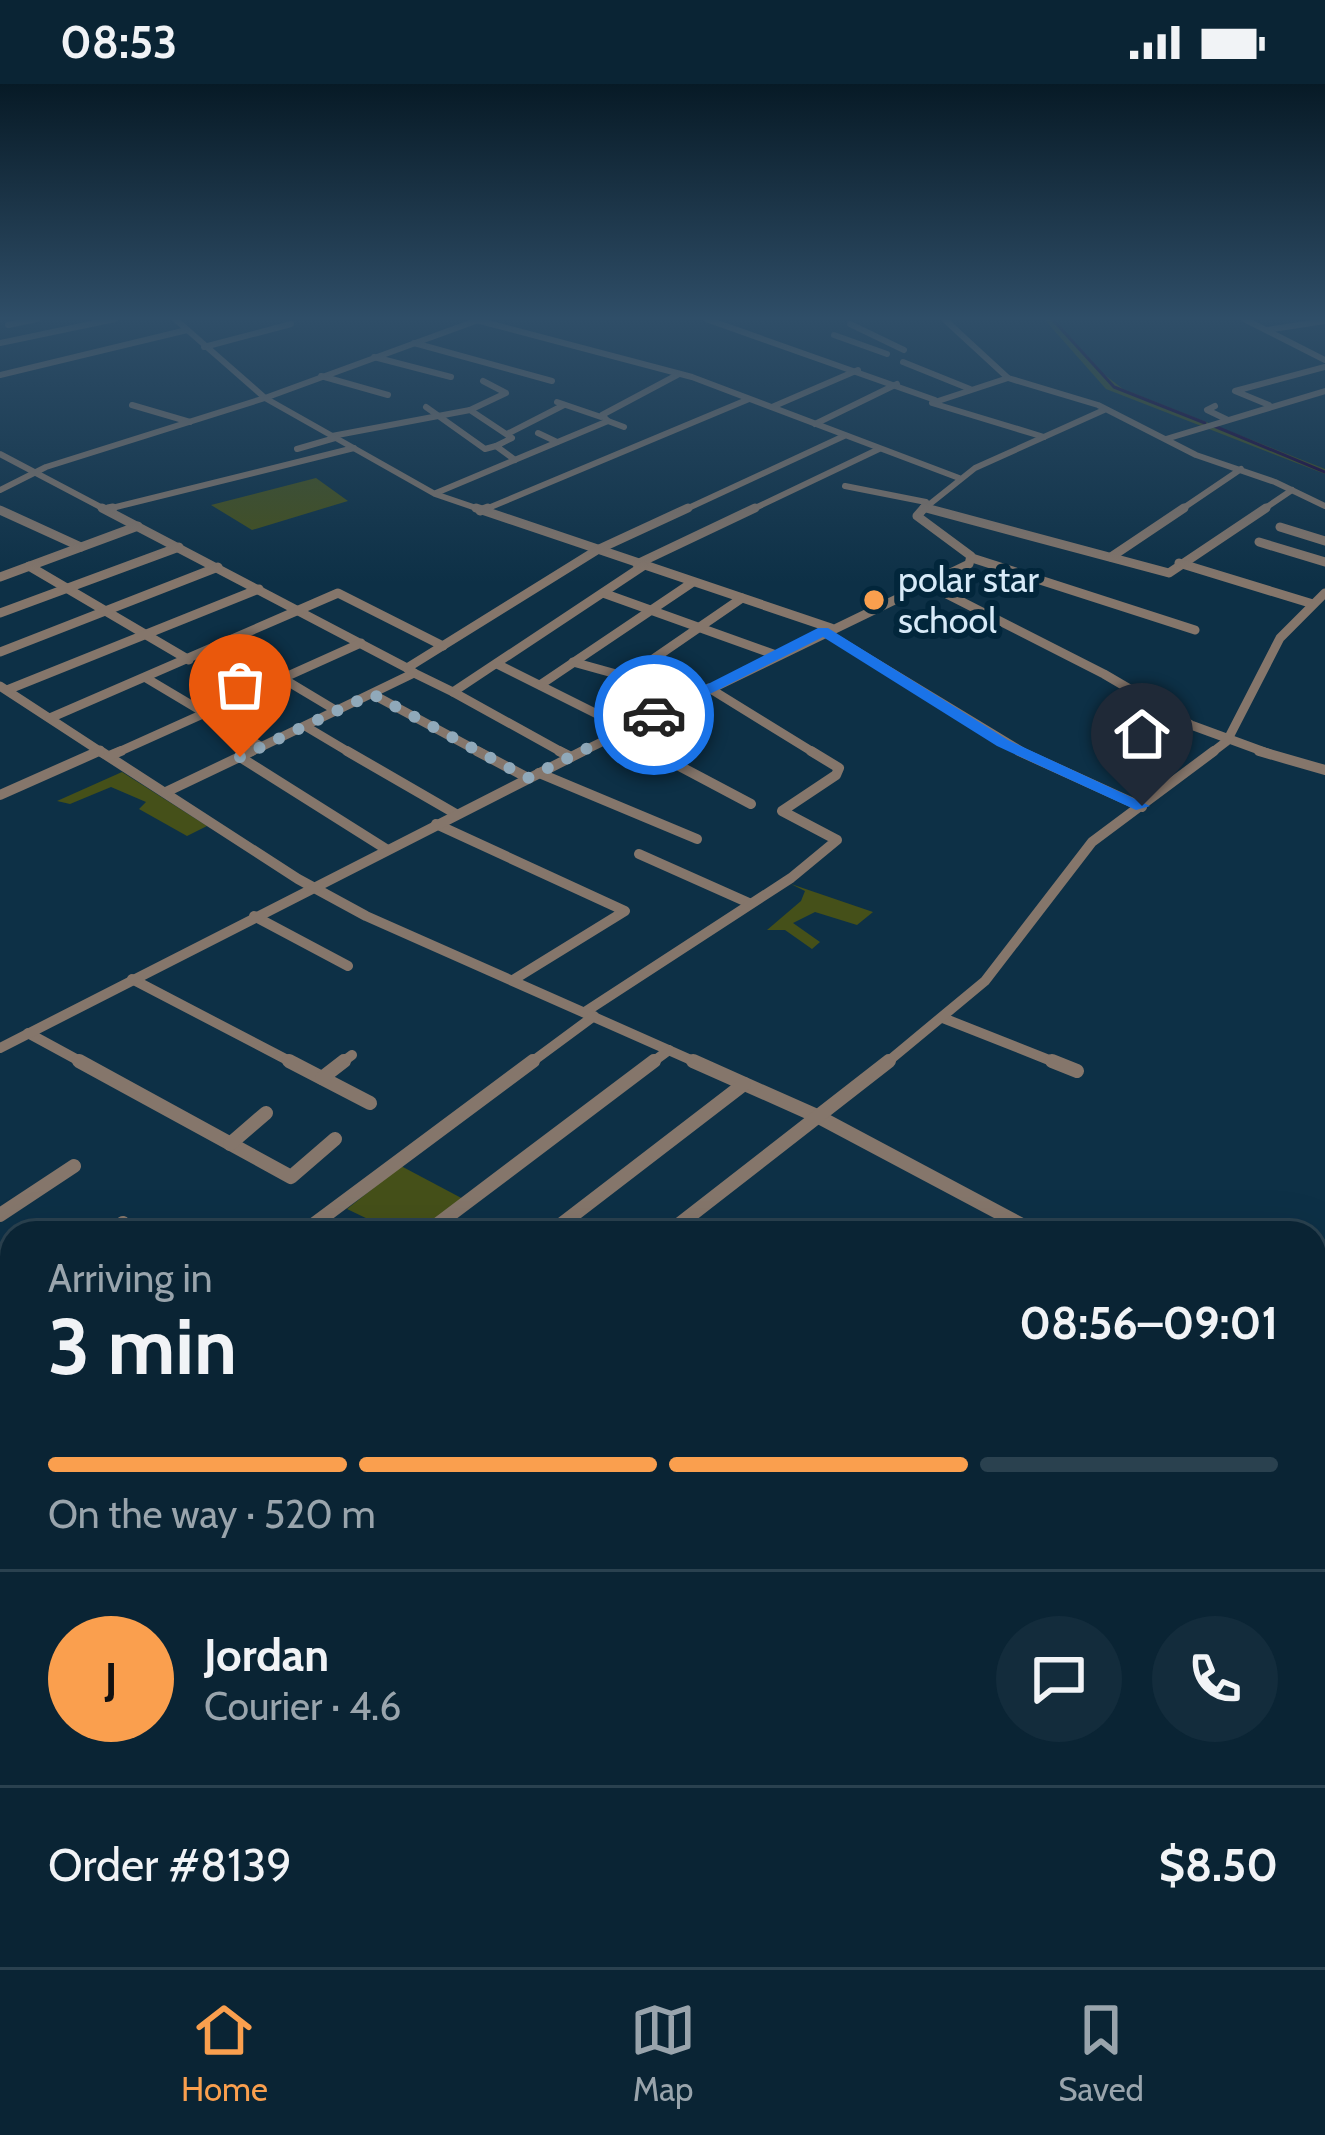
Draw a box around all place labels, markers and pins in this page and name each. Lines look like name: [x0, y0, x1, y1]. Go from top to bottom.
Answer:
place label: polar star school: [898, 557, 1039, 642]
marker: polar star school: [861, 587, 887, 613]
pin: [189, 634, 291, 757]
pin: [1091, 683, 1193, 806]

